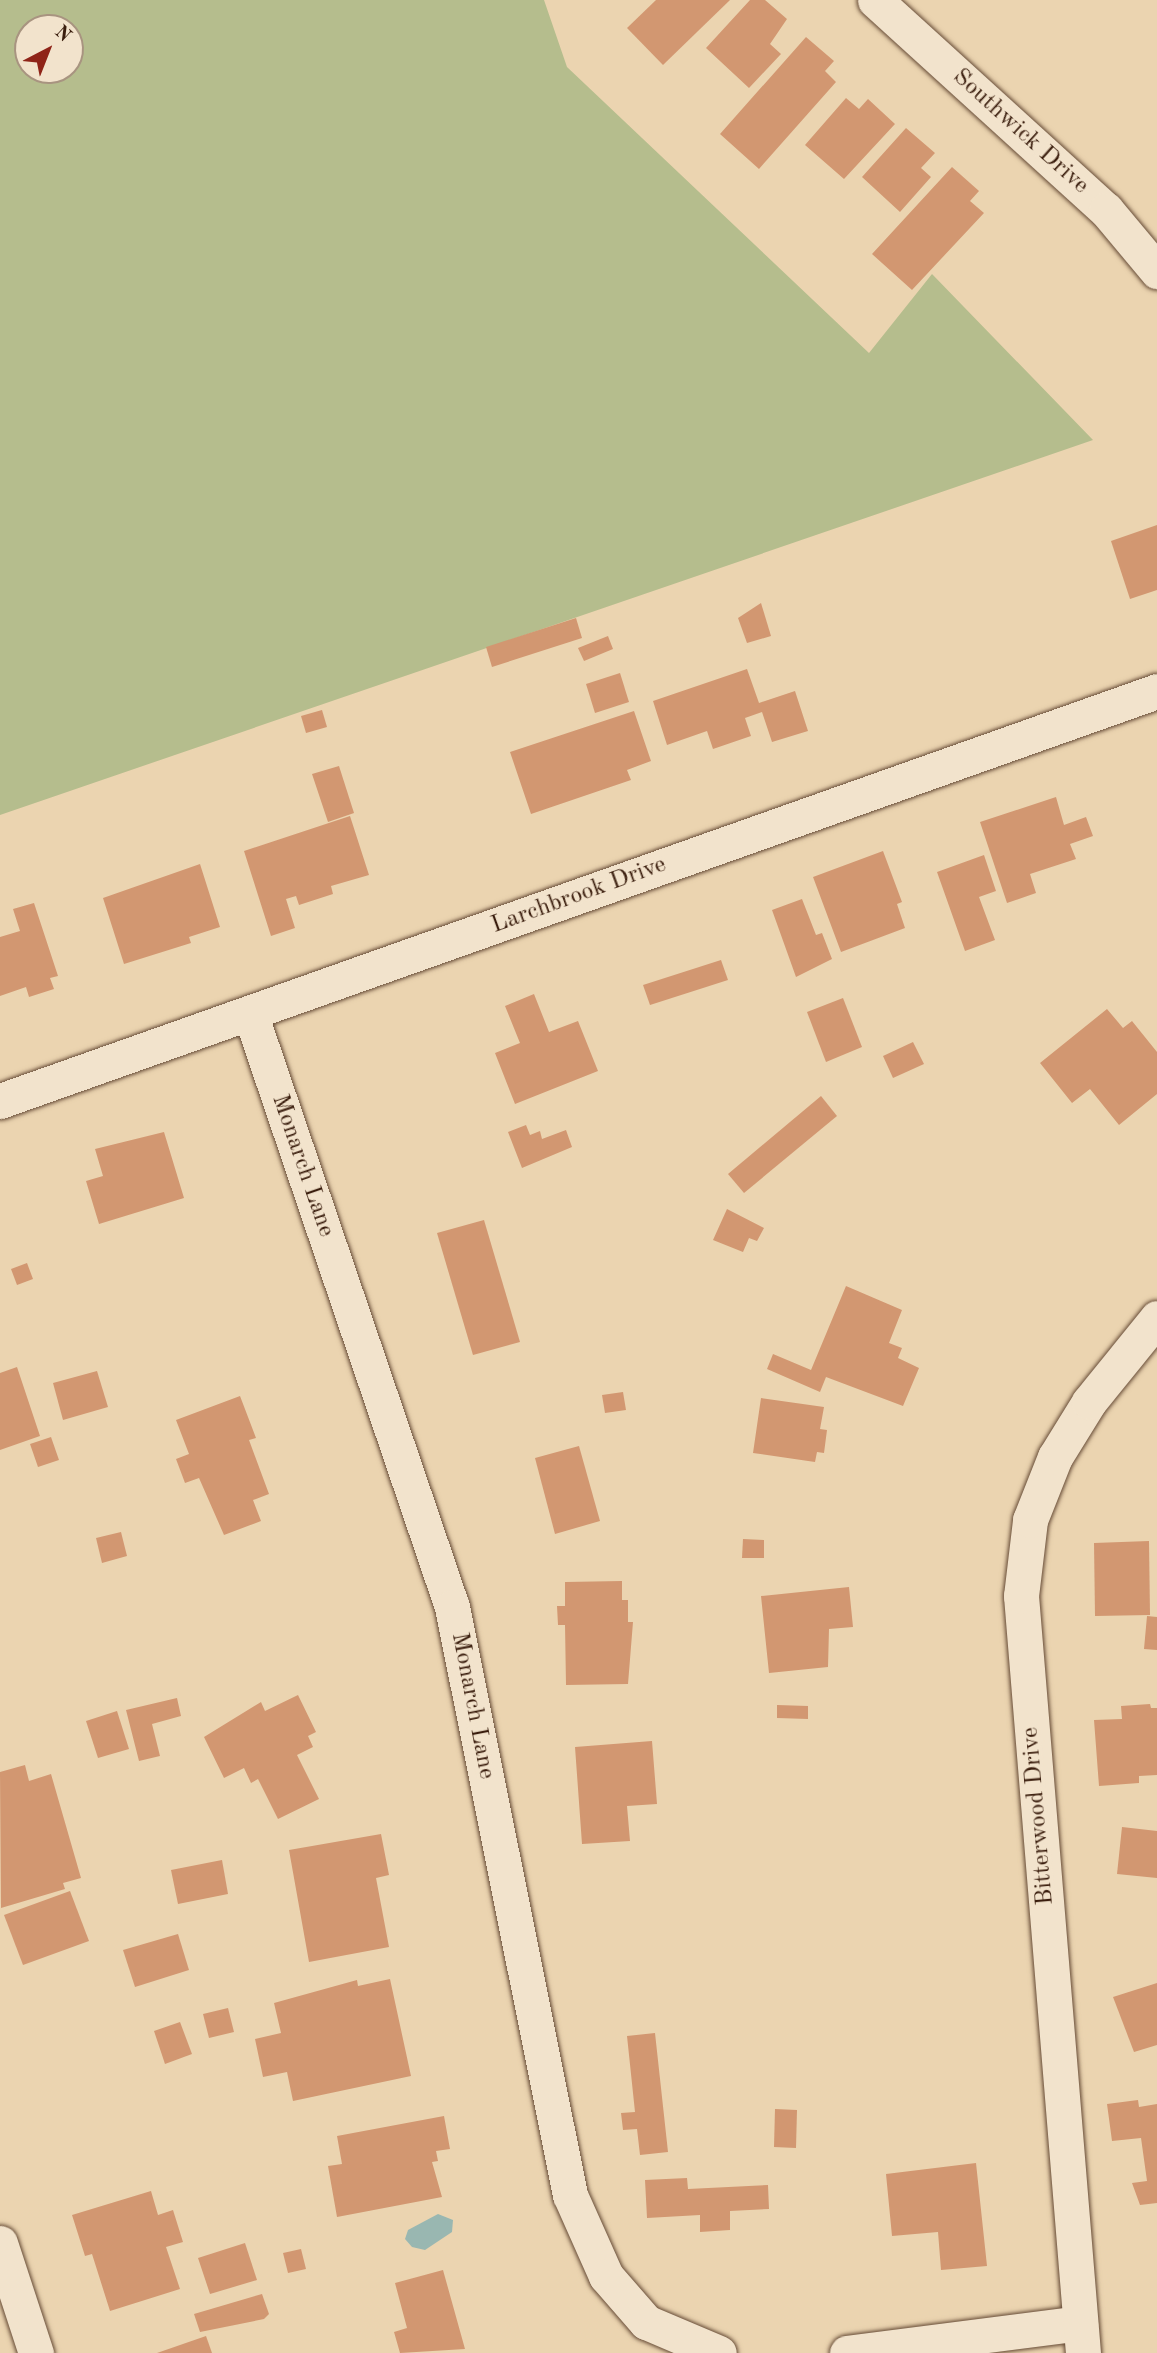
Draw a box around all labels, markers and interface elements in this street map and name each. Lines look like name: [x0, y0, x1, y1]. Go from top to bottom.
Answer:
north arrow: [14, 14, 84, 84]
text: N: [50, 23, 74, 46]
street label: Southwick Drive: [946, 63, 1094, 201]
street label: Larchbrook Drive: [488, 851, 670, 941]
street label: Monarch Lane: [264, 1091, 340, 1241]
street label: Monarch Lane: [444, 1630, 500, 1782]
street label: Bitterwood Drive: [1017, 1726, 1061, 1906]

